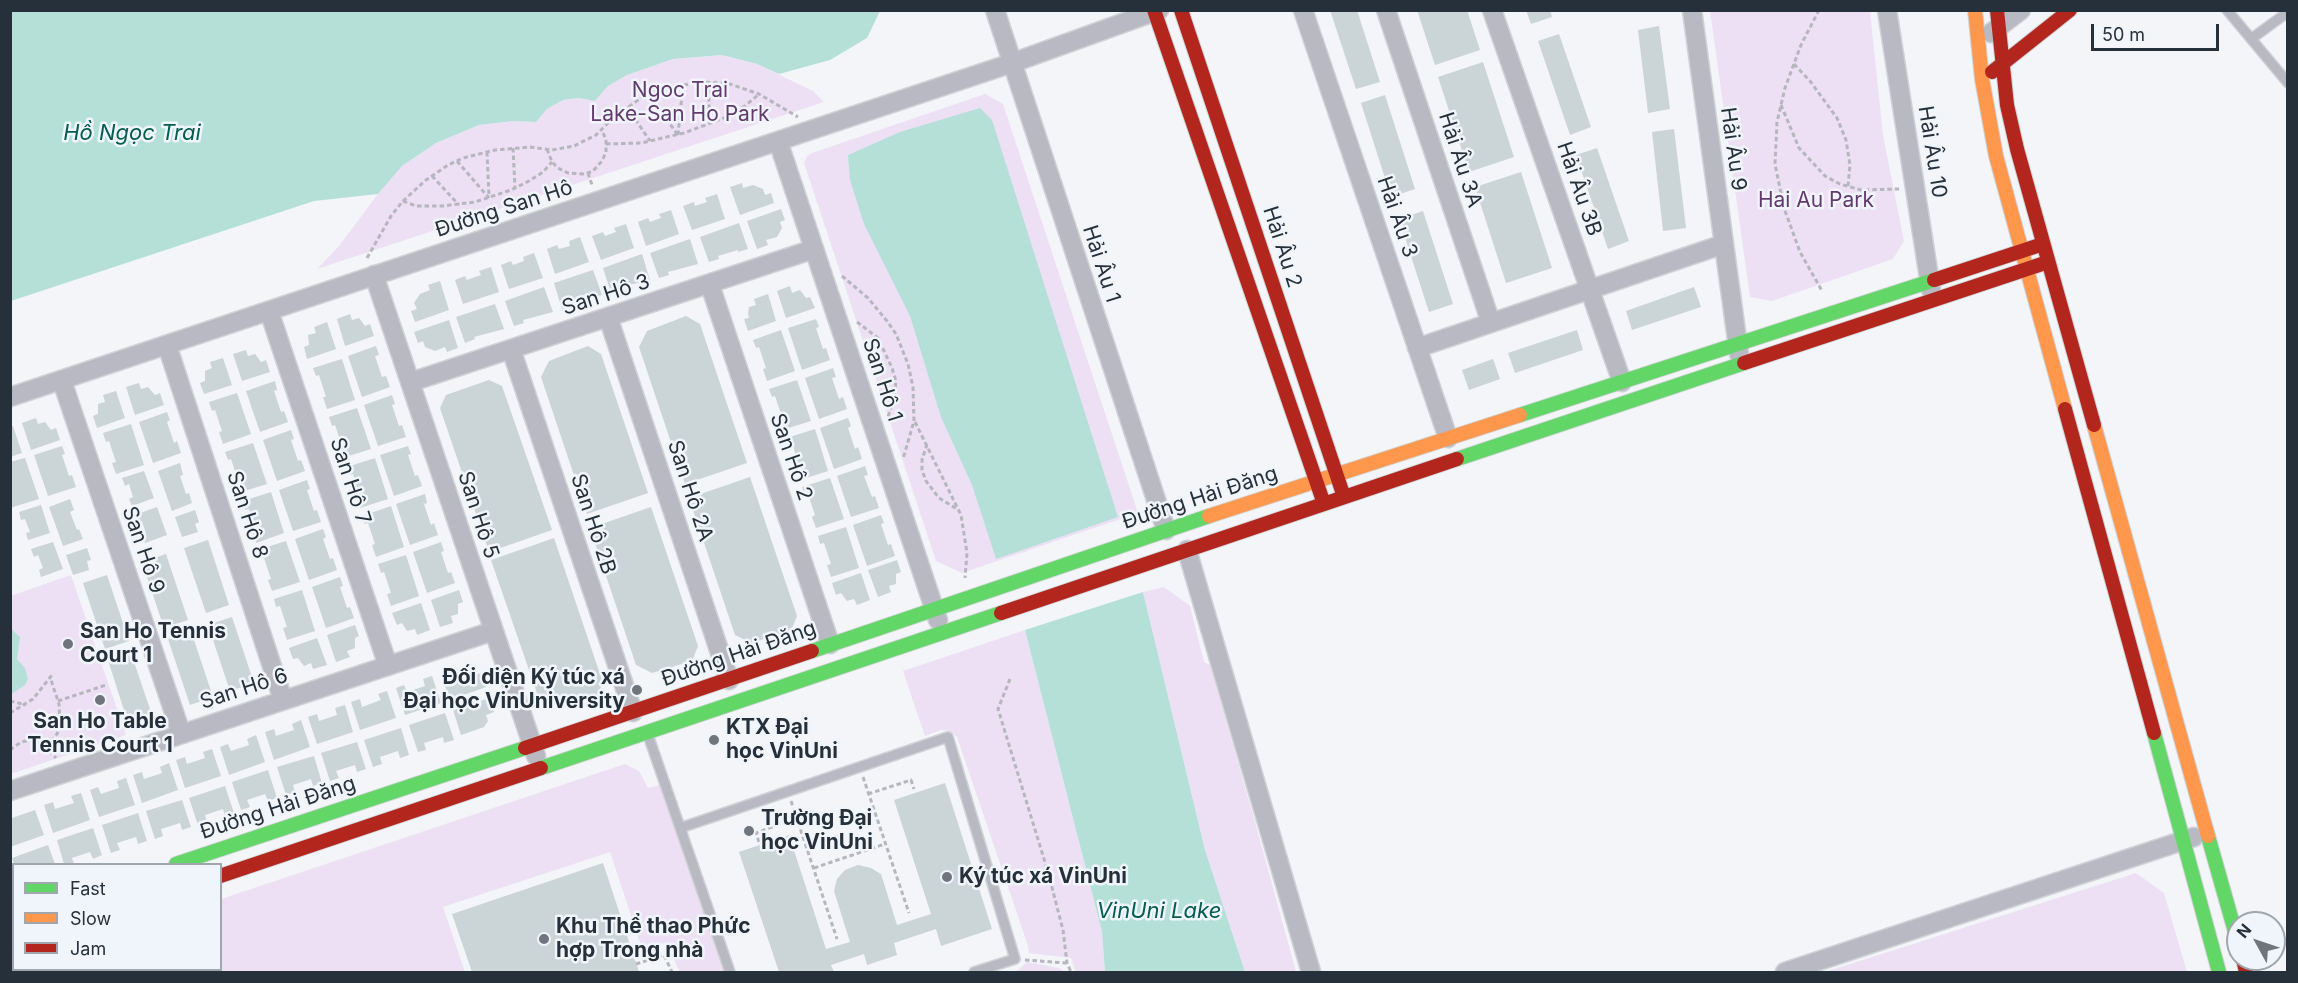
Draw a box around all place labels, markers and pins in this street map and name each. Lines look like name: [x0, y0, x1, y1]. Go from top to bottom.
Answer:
place label: San Ho Tennis Court 1: [80, 619, 226, 669]
marker: San Ho Tennis Court 1: [61, 637, 75, 651]
place label: Đối diện Ký túc xá Đại học VinUniversity: [404, 665, 625, 715]
marker: Đối diện Ký túc xá Đại học VinUniversity: [630, 683, 644, 697]
marker: San Ho Table Tennis Court 1: [93, 693, 107, 707]
place label: San Ho Table Tennis Court 1: [27, 709, 173, 759]
place label: KTX Đại học VinUni: [726, 715, 838, 765]
marker: KTX Đại học VinUni: [707, 733, 721, 747]
place label: Trường Đại học VinUni: [761, 806, 873, 856]
marker: Trường Đại học VinUni: [742, 824, 756, 838]
place label: Ký túc xá VinUni: [959, 864, 1127, 890]
marker: Ký túc xá VinUni: [940, 870, 954, 884]
place label: Khu Thể thao Phức hợp Trong nhà: [556, 914, 751, 964]
marker: Khu Thể thao Phức hợp Trong nhà: [537, 932, 551, 946]

